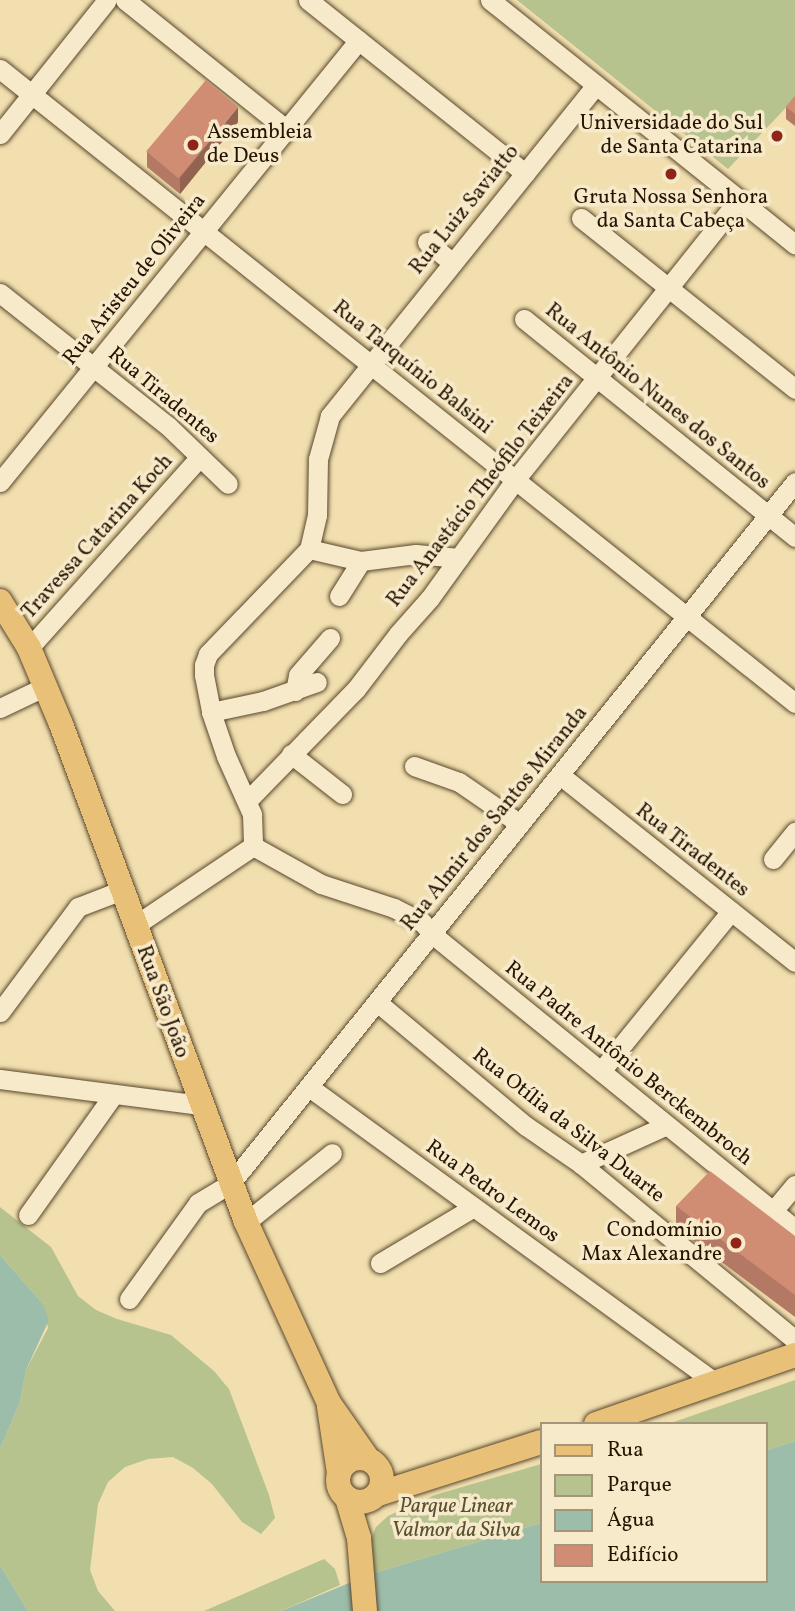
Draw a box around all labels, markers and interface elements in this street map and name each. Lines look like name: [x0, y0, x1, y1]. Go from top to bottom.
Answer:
place label: Universidade do Sul de Santa Catarina: [580, 111, 763, 161]
place label: Assembleia de Deus: [207, 120, 313, 170]
marker: Universidade do Sul de Santa Catarina: [769, 128, 785, 144]
marker: Assembleia de Deus: [185, 137, 201, 153]
street label: Rua Luiz Saviatto: [405, 140, 525, 280]
marker: Gruta Nossa Senhora da Santa Cabeça: [663, 166, 679, 182]
place label: Gruta Nossa Senhora da Santa Cabeça: [574, 185, 768, 235]
street label: Rua Aristeu de Oliveira: [58, 189, 212, 371]
street label: Rua Tarquínio Balsini: [327, 296, 497, 440]
street label: Rua Antônio Nunes dos Santos: [540, 298, 774, 496]
street label: Rua Tiradentes: [102, 342, 224, 450]
street label: Rua Anastácio Theófilo Teixeira: [382, 369, 580, 613]
street label: Travessa Catarina Koch: [17, 449, 179, 625]
street label: Rua Almir dos Santos Miranda: [396, 701, 594, 937]
street label: Rua Tiradentes: [630, 799, 754, 903]
street label: Rua São João: [130, 942, 194, 1062]
street label: Rua Padre Antônio Berckembroch: [499, 956, 757, 1172]
street label: Rua Otília da Silva Duarte: [467, 1043, 669, 1209]
street label: Rua Pedro Lemos: [420, 1135, 564, 1249]
place label: Condomínio Max Alexandre: [582, 1218, 722, 1268]
marker: Condomínio Max Alexandre: [728, 1235, 744, 1251]
legend: [540, 1422, 767, 1583]
text: Rua: [607, 1436, 644, 1465]
text: Parque: [607, 1471, 672, 1500]
park label: Parque Linear Valmor da Silva: [391, 1494, 521, 1544]
text: Água: [607, 1506, 655, 1535]
text: Edifício: [607, 1541, 679, 1570]

